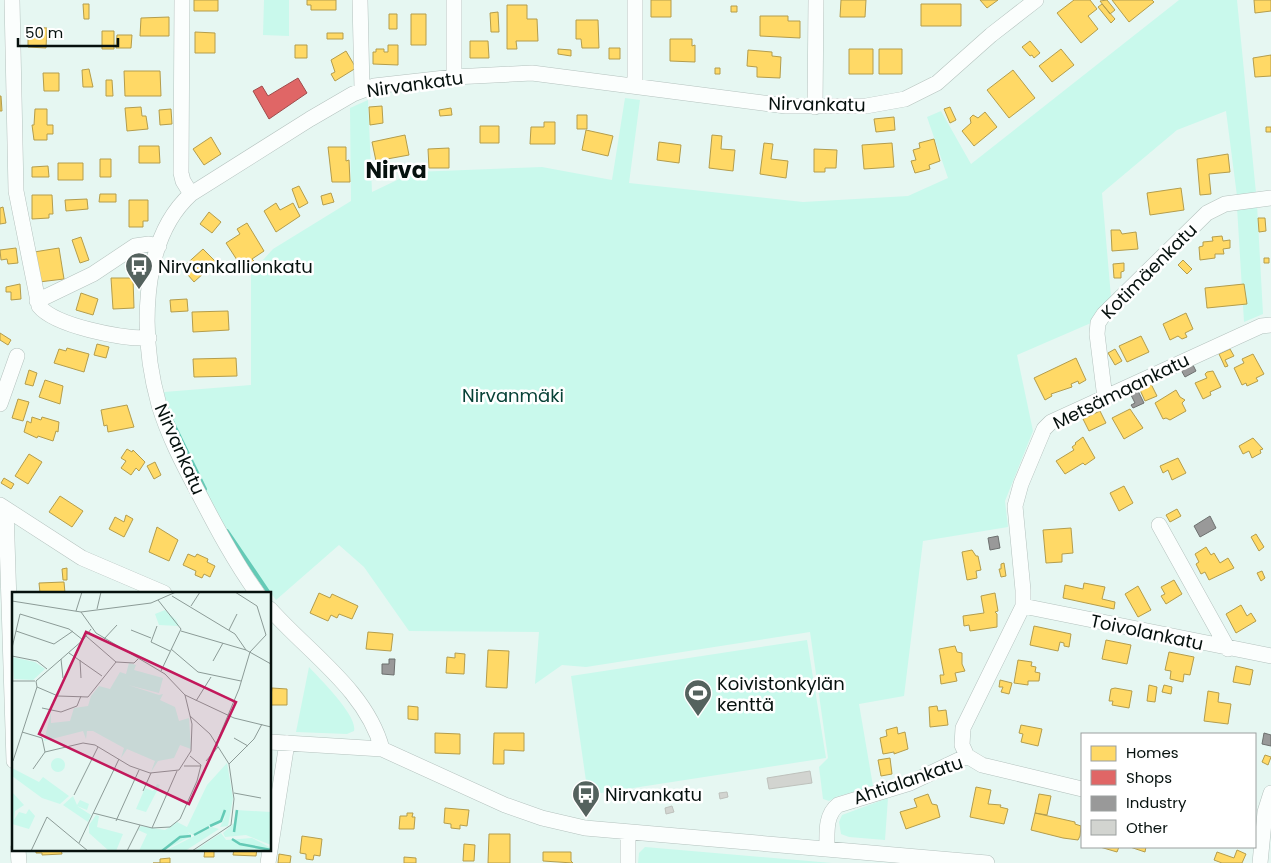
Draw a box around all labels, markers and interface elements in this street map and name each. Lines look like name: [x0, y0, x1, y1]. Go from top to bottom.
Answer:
scale bar: [18, 15, 118, 47]
text: 50 m: [25, 22, 63, 43]
street label: Nirvankatu: [365, 65, 465, 103]
street label: Nirvankatu: [768, 91, 866, 117]
district label: Nirva: [365, 155, 427, 186]
street label: Kotimäenkatu: [1096, 218, 1202, 324]
bus stop icon: Nirvankallionkatu: [124, 251, 154, 290]
place label: Nirvankallionkatu: [158, 254, 313, 279]
street label: Metsämaankatu: [1049, 347, 1193, 435]
park label: Nirvanmäki: [462, 383, 564, 408]
street label: Nirvankatu: [149, 400, 211, 498]
inset map: [12, 592, 271, 850]
street label: Toivolankatu: [1088, 608, 1206, 656]
place label: Koivistonkylän kenttä: [717, 671, 845, 717]
sports icon: Koivistonkylän kenttä: [683, 678, 713, 717]
legend: [1081, 733, 1256, 848]
text: Homes: [1126, 742, 1179, 763]
street label: Ahtialankatu: [850, 750, 966, 810]
text: Shops: [1126, 767, 1172, 788]
bus stop icon: Nirvankatu: [571, 779, 601, 818]
place label: Nirvankatu: [605, 782, 702, 807]
text: Industry: [1126, 792, 1187, 813]
text: Other: [1126, 817, 1168, 838]

